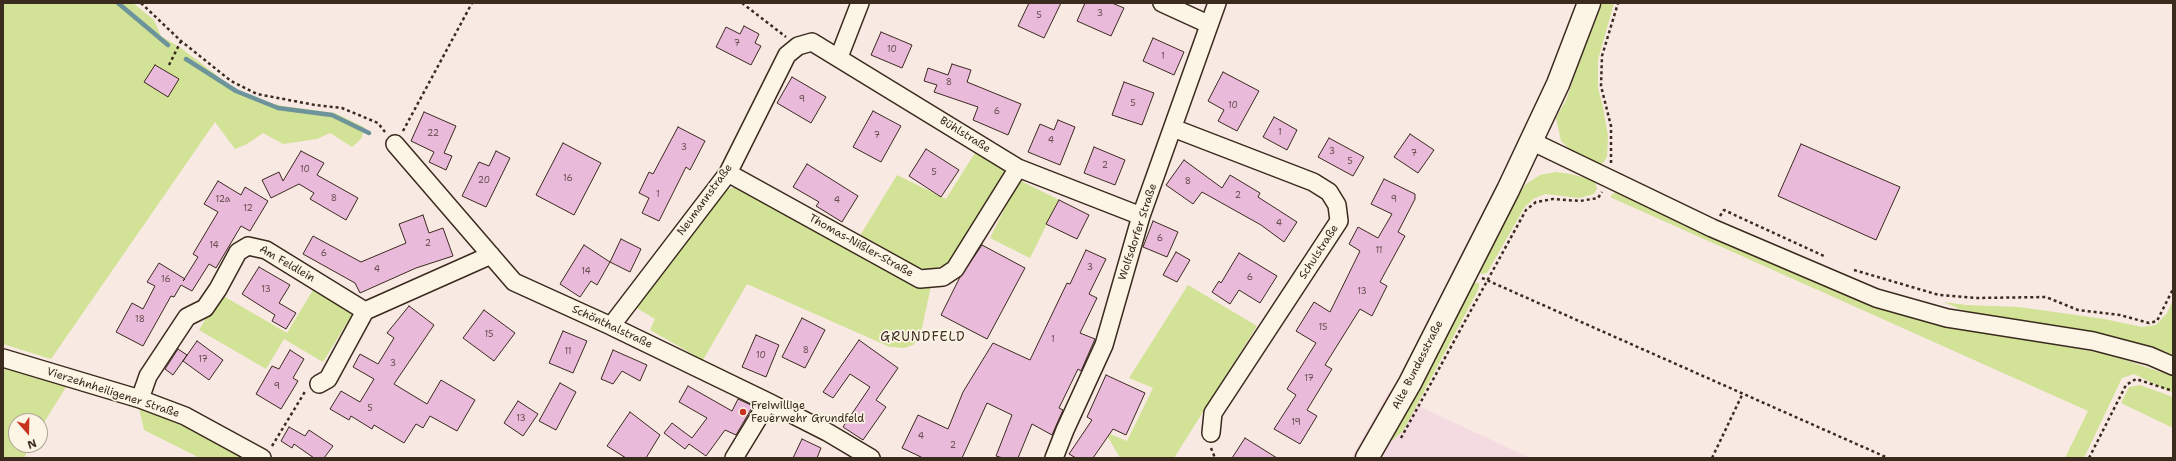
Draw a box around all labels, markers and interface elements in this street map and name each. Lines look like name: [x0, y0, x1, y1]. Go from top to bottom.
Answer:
house number: 3: [1097, 9, 1103, 19]
house number: 5: [1036, 11, 1042, 21]
house number: 7: [734, 39, 740, 49]
house number: 10: [887, 45, 897, 55]
house number: 1: [1161, 52, 1165, 62]
house number: 8: [946, 78, 952, 88]
house number: 9: [799, 95, 805, 105]
house number: 5: [1130, 99, 1136, 109]
house number: 10: [1228, 101, 1238, 111]
house number: 6: [994, 107, 1000, 117]
street label: Bühlstraße: [937, 114, 993, 156]
house number: 1: [1278, 128, 1282, 138]
house number: 22: [427, 129, 439, 139]
house number: 7: [874, 131, 880, 141]
house number: 4: [1048, 136, 1054, 146]
house number: 3: [681, 143, 687, 153]
house number: 3: [1329, 147, 1335, 157]
house number: 7: [1411, 149, 1417, 159]
house number: 5: [1347, 157, 1353, 167]
house number: 2: [1102, 161, 1108, 171]
street label: Neumannstraße: [675, 162, 735, 238]
house number: 10: [300, 165, 310, 175]
house number: 5: [931, 168, 937, 178]
house number: 16: [563, 174, 573, 184]
house number: 20: [478, 176, 490, 186]
house number: 8: [1185, 177, 1191, 187]
street label: Wolfsdorfer Straße: [1116, 182, 1160, 282]
house number: 1: [656, 190, 660, 200]
house number: 2: [1235, 191, 1241, 201]
house number: 8: [331, 194, 337, 204]
house number: 12a: [216, 195, 230, 205]
house number: 9: [1391, 195, 1397, 205]
house number: 4: [834, 196, 840, 206]
house number: 12: [243, 204, 253, 214]
street label: Thomas-Nißler-Straße: [806, 212, 916, 280]
house number: 4: [1276, 219, 1282, 229]
street label: Schulstraße: [1296, 222, 1342, 282]
house number: 6: [1157, 234, 1163, 244]
house number: 2: [425, 239, 431, 249]
house number: 14: [209, 241, 219, 251]
street label: Am Feldlein: [257, 243, 317, 285]
house number: 11: [1375, 246, 1383, 256]
house number: 6: [321, 249, 327, 259]
house number: 3: [1087, 263, 1093, 273]
house number: 4: [374, 265, 380, 275]
house number: 14: [581, 267, 591, 277]
house number: 6: [1247, 273, 1253, 283]
house number: 16: [161, 275, 171, 285]
house number: 13: [261, 285, 271, 295]
house number: 13: [1357, 287, 1367, 297]
street label: Schönthalstraße: [570, 303, 654, 351]
house number: 18: [135, 315, 145, 325]
street label: Alte Bundesstraße: [1390, 318, 1446, 412]
house number: 15: [1318, 323, 1328, 333]
house number: 15: [484, 330, 494, 340]
district label: GRUNDFELD: [880, 330, 966, 346]
house number: 1: [1051, 335, 1055, 345]
house number: 8: [803, 346, 809, 356]
house number: 11: [564, 347, 572, 357]
house number: 10: [756, 351, 766, 361]
house number: 17: [198, 355, 208, 365]
house number: 3: [390, 359, 396, 369]
street label: Vierzehnheiligener Straße: [45, 365, 181, 421]
house number: 17: [1304, 374, 1314, 384]
house number: 9: [274, 382, 280, 392]
place label: Freiwillige Feuerwehr Grundfeld: [751, 399, 864, 425]
house number: 5: [367, 404, 373, 414]
marker: Freiwillige Feuerwehr Grundfeld: [738, 407, 748, 417]
north arrow: [8, 413, 48, 453]
house number: 13: [516, 414, 526, 424]
house number: 19: [1291, 418, 1301, 428]
house number: 4: [918, 432, 924, 442]
text: N: [25, 435, 39, 452]
house number: 2: [950, 441, 956, 451]

